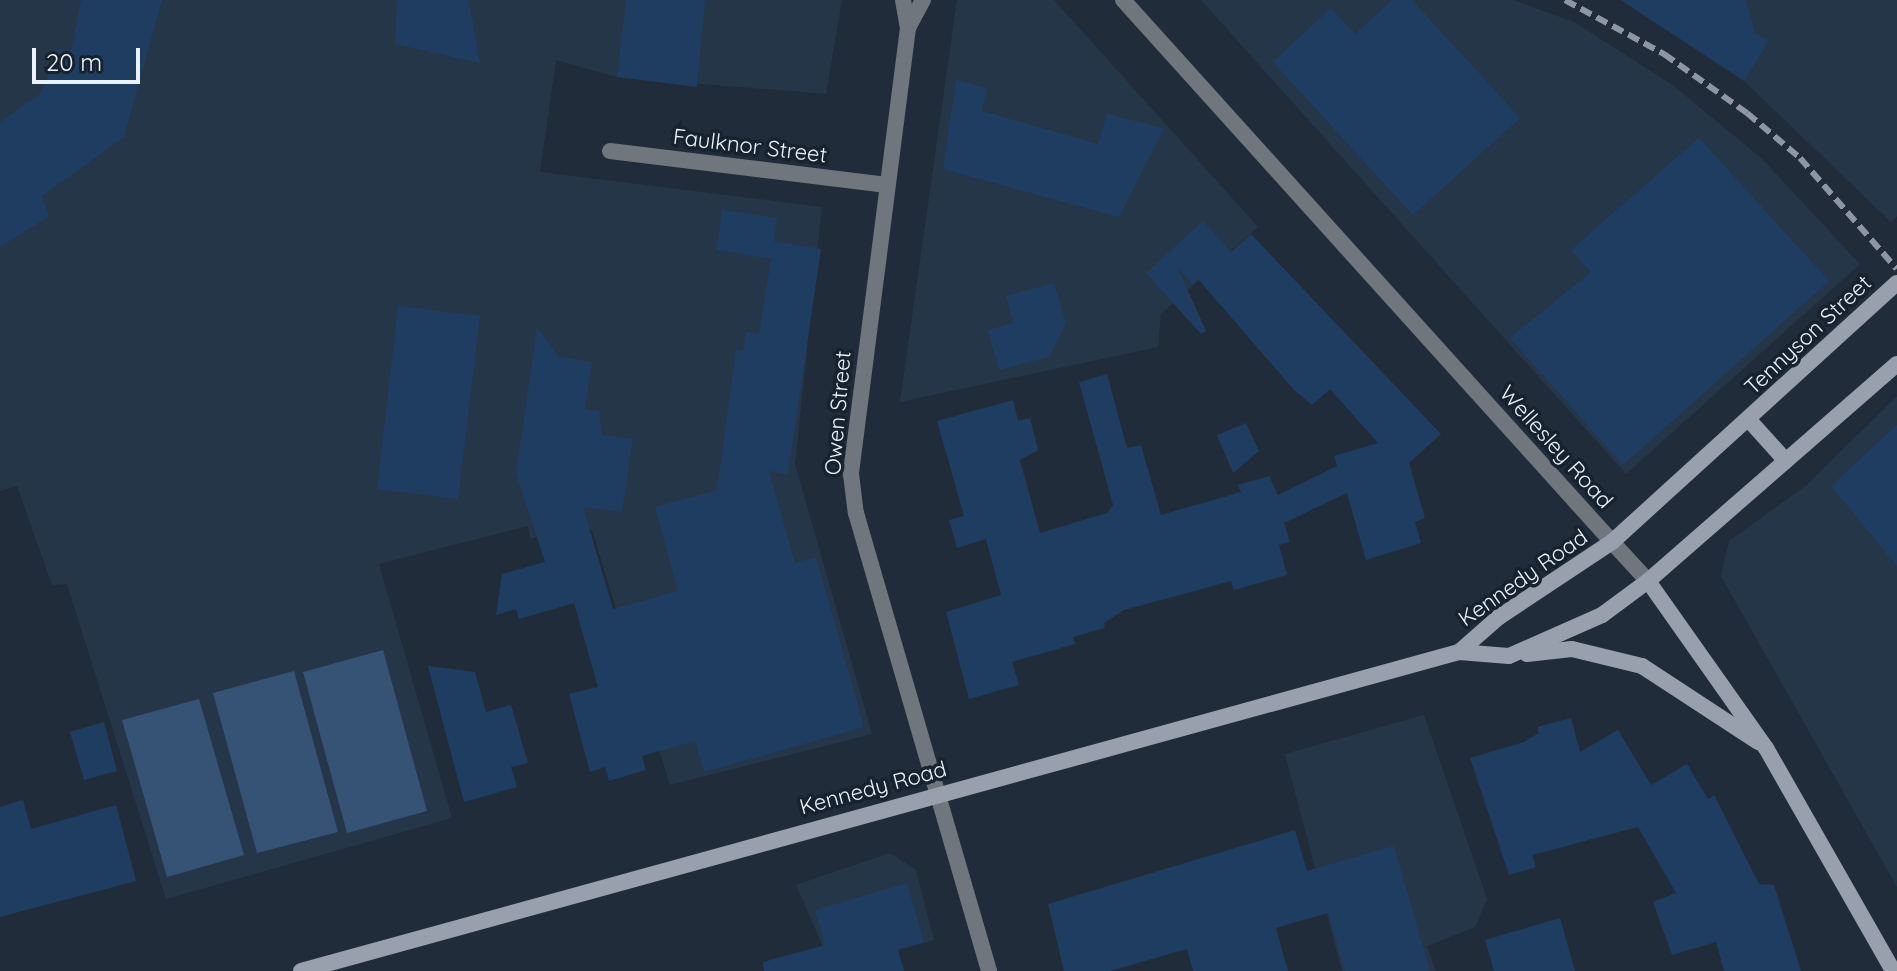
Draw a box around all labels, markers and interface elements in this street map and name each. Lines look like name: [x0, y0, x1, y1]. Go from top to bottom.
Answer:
scale bar: [36, 32, 144, 82]
text: 20 m: [46, 47, 102, 77]
street label: Faulknor Street: [671, 123, 829, 169]
street label: Tennyson Street: [1739, 270, 1877, 400]
street label: Owen Street: [819, 350, 857, 476]
street label: Wellesley Road: [1494, 380, 1618, 514]
street label: Kennedy Road: [1454, 524, 1592, 632]
street label: Kennedy Road: [797, 756, 949, 820]

